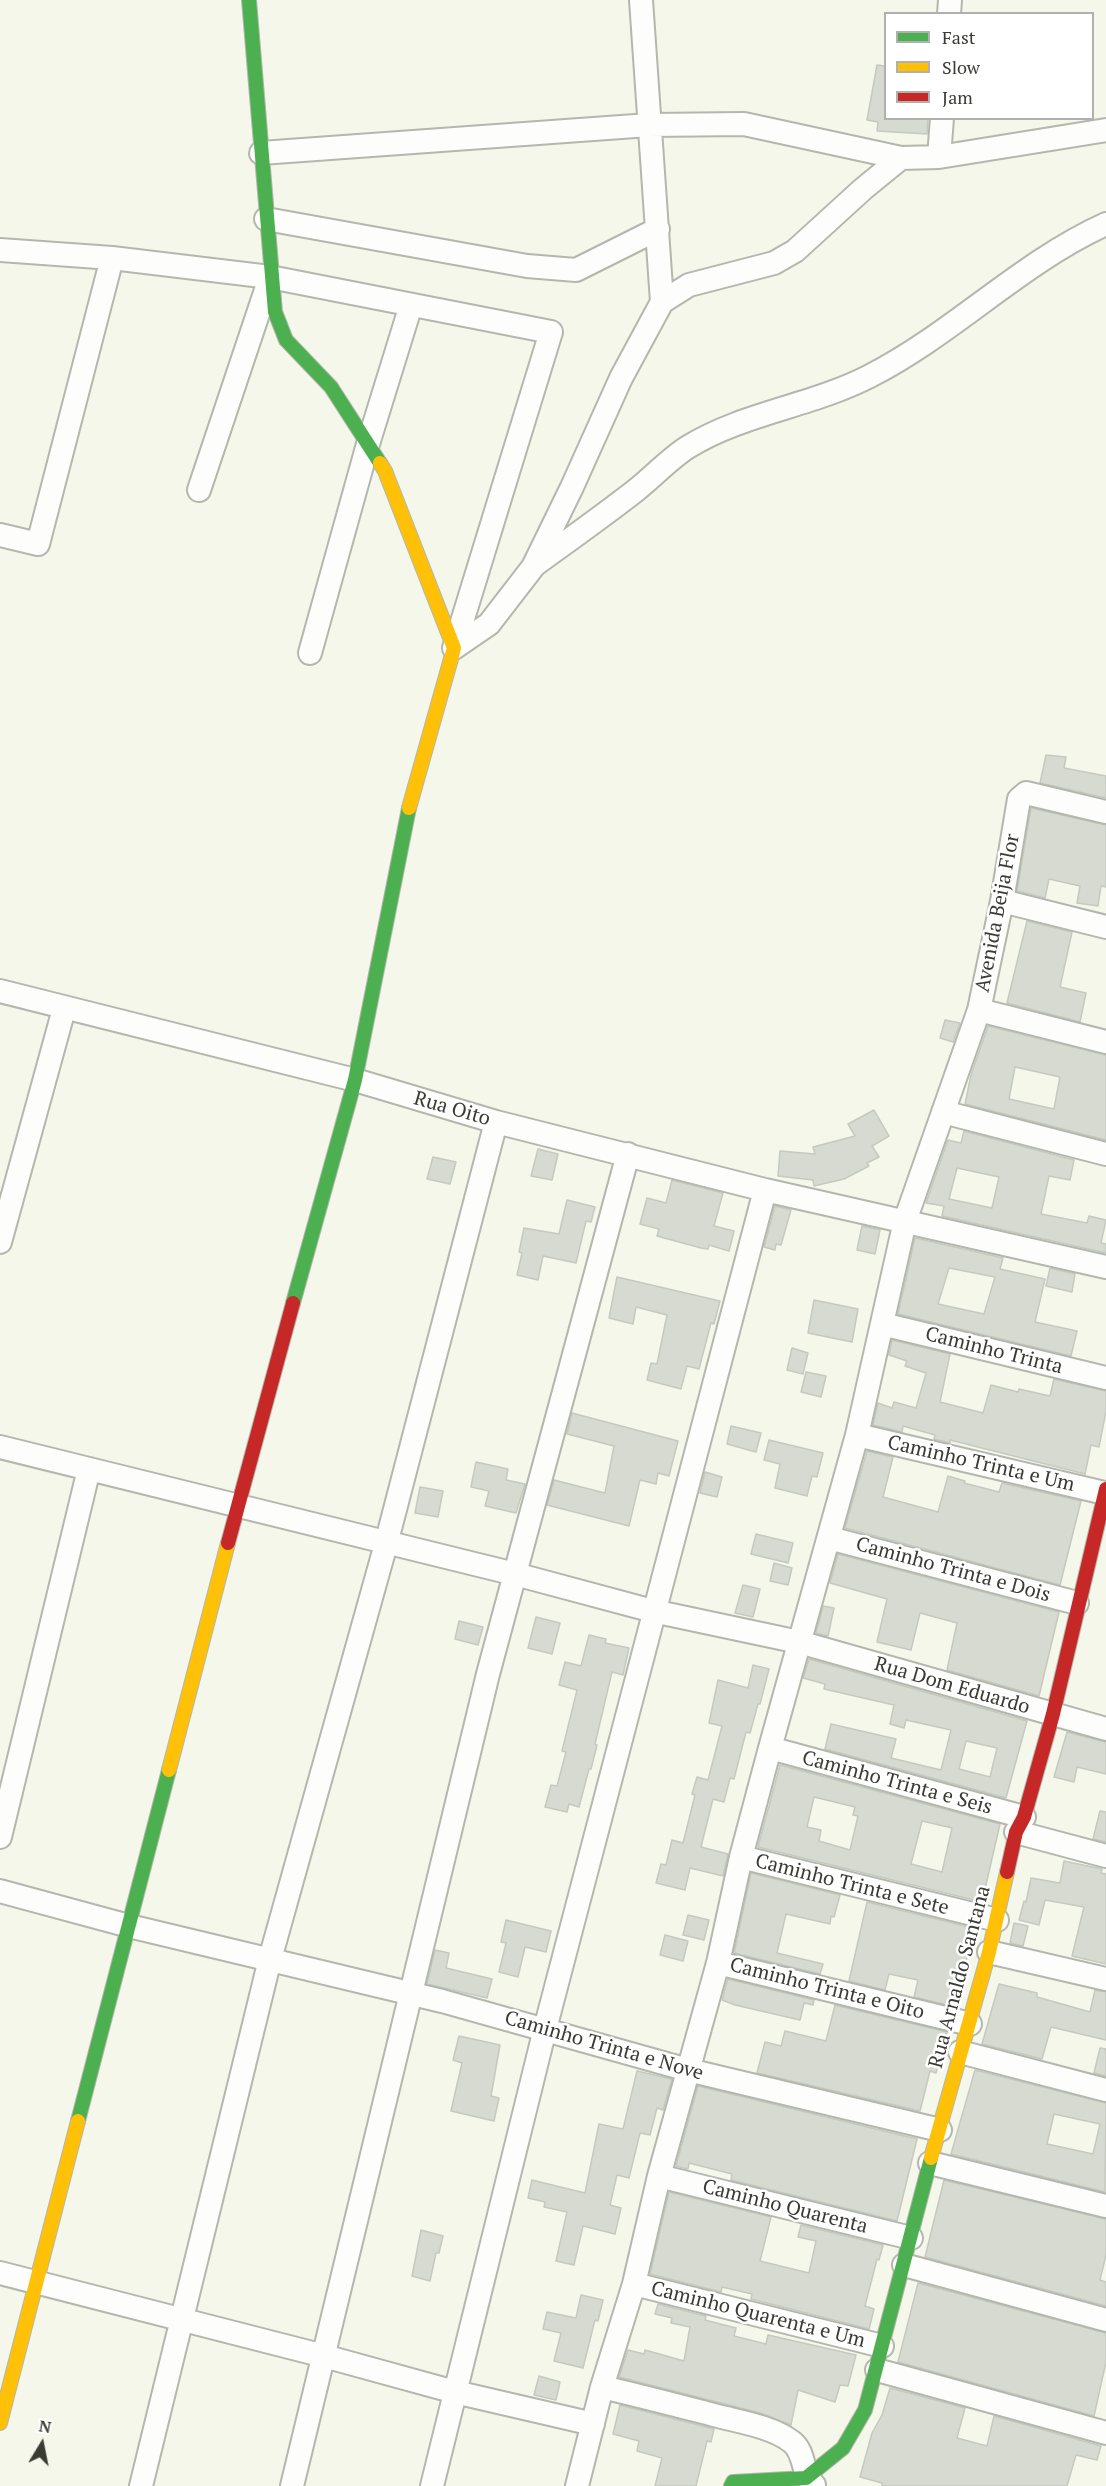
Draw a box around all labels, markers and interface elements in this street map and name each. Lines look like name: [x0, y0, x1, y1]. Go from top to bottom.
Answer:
legend: [884, 12, 1094, 120]
text: Fast: [942, 25, 975, 49]
text: Slow: [942, 55, 980, 79]
text: Jam: [942, 85, 973, 109]
street label: Avenida Beija Flor: [971, 832, 1025, 994]
street label: Rua Oito: [411, 1087, 493, 1131]
street label: Caminho Trinta: [923, 1322, 1065, 1380]
street label: Caminho Trinta e Um: [885, 1431, 1077, 1497]
street label: Caminho Trinta e Dois: [853, 1532, 1053, 1608]
street label: Rua Dom Eduardo: [871, 1652, 1033, 1720]
street label: Caminho Trinta e Seis: [799, 1746, 995, 1820]
street label: Caminho Trinta e Sete: [753, 1849, 951, 1921]
street label: Rua Arnaldo Santana: [924, 1883, 996, 2071]
street label: Caminho Trinta e Oito: [727, 1953, 927, 2025]
street label: Caminho Trinta e Nove: [502, 2006, 706, 2086]
street label: Caminho Quarenta: [700, 2175, 870, 2239]
street label: Caminho Quarenta e Um: [648, 2277, 868, 2353]
north arrow: [12, 2414, 72, 2474]
text: N: [37, 2414, 53, 2438]

